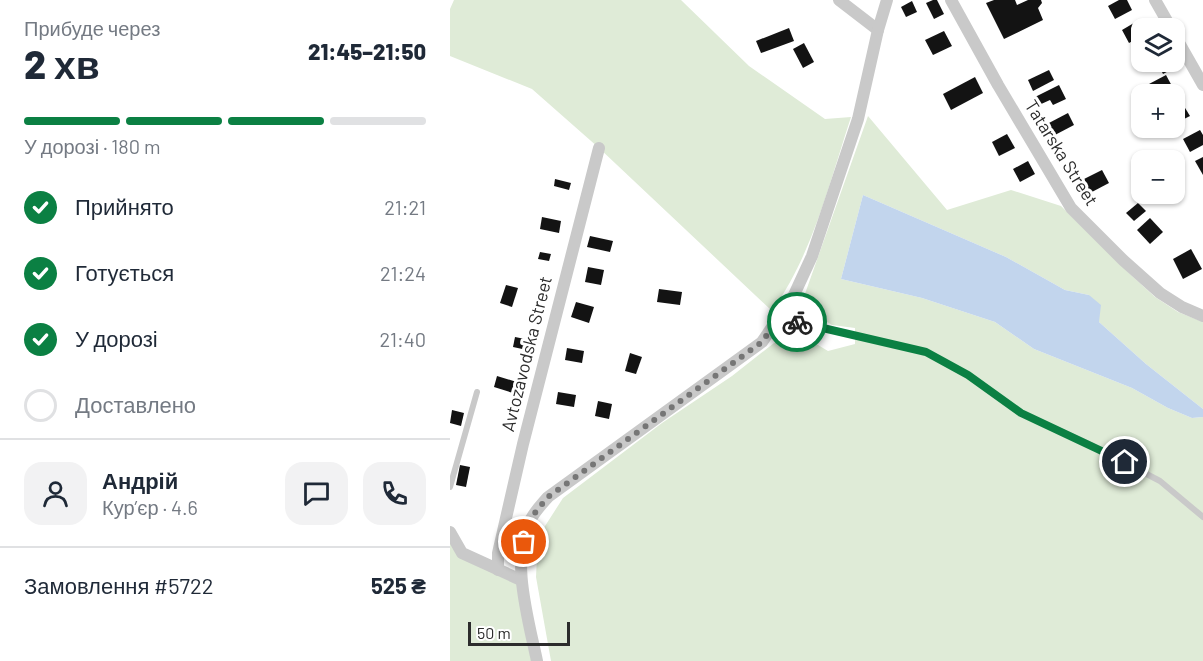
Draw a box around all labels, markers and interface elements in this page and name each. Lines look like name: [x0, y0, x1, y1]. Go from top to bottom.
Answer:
text: Прибуде через: [24, 16, 160, 40]
map controls: [1131, 18, 1185, 204]
button: layers: [1131, 18, 1185, 72]
text: 21:45–21:50: [308, 38, 426, 64]
text: 2 хв: [24, 40, 100, 87]
button: +: [1131, 84, 1185, 138]
street label: Tatarska Street: [1021, 95, 1103, 210]
text: У дорозі · 180 m: [24, 134, 161, 158]
button: −: [1131, 150, 1185, 204]
icon: check: [24, 191, 57, 224]
text: Прийнято: [75, 193, 174, 219]
text: 21:21: [384, 195, 426, 219]
icon: check: [24, 257, 57, 290]
text: Готується: [75, 259, 174, 285]
text: 21:24: [380, 261, 426, 285]
street label: Avtozavodska Street: [496, 274, 556, 434]
courier: [767, 292, 827, 352]
icon: bike: [781, 306, 814, 339]
icon: check: [24, 323, 57, 356]
text: У дорозі: [75, 325, 158, 351]
text: 21:40: [379, 327, 426, 351]
text: Доставлено: [75, 391, 196, 417]
pin: [1099, 436, 1150, 487]
icon: home: [1108, 445, 1141, 478]
button: person: [24, 462, 87, 525]
button: chat: [285, 462, 348, 525]
button: phone: [363, 462, 426, 525]
text: Андрій: [102, 467, 178, 493]
text: Кур’єр · 4.6: [102, 495, 198, 519]
pin: [498, 516, 549, 567]
icon: bag: [507, 525, 540, 558]
text: Замовлення #5722: [24, 572, 214, 598]
text: 525 ₴: [371, 572, 426, 598]
scale bar: [468, 619, 570, 646]
text: 50 m: [477, 623, 511, 642]

